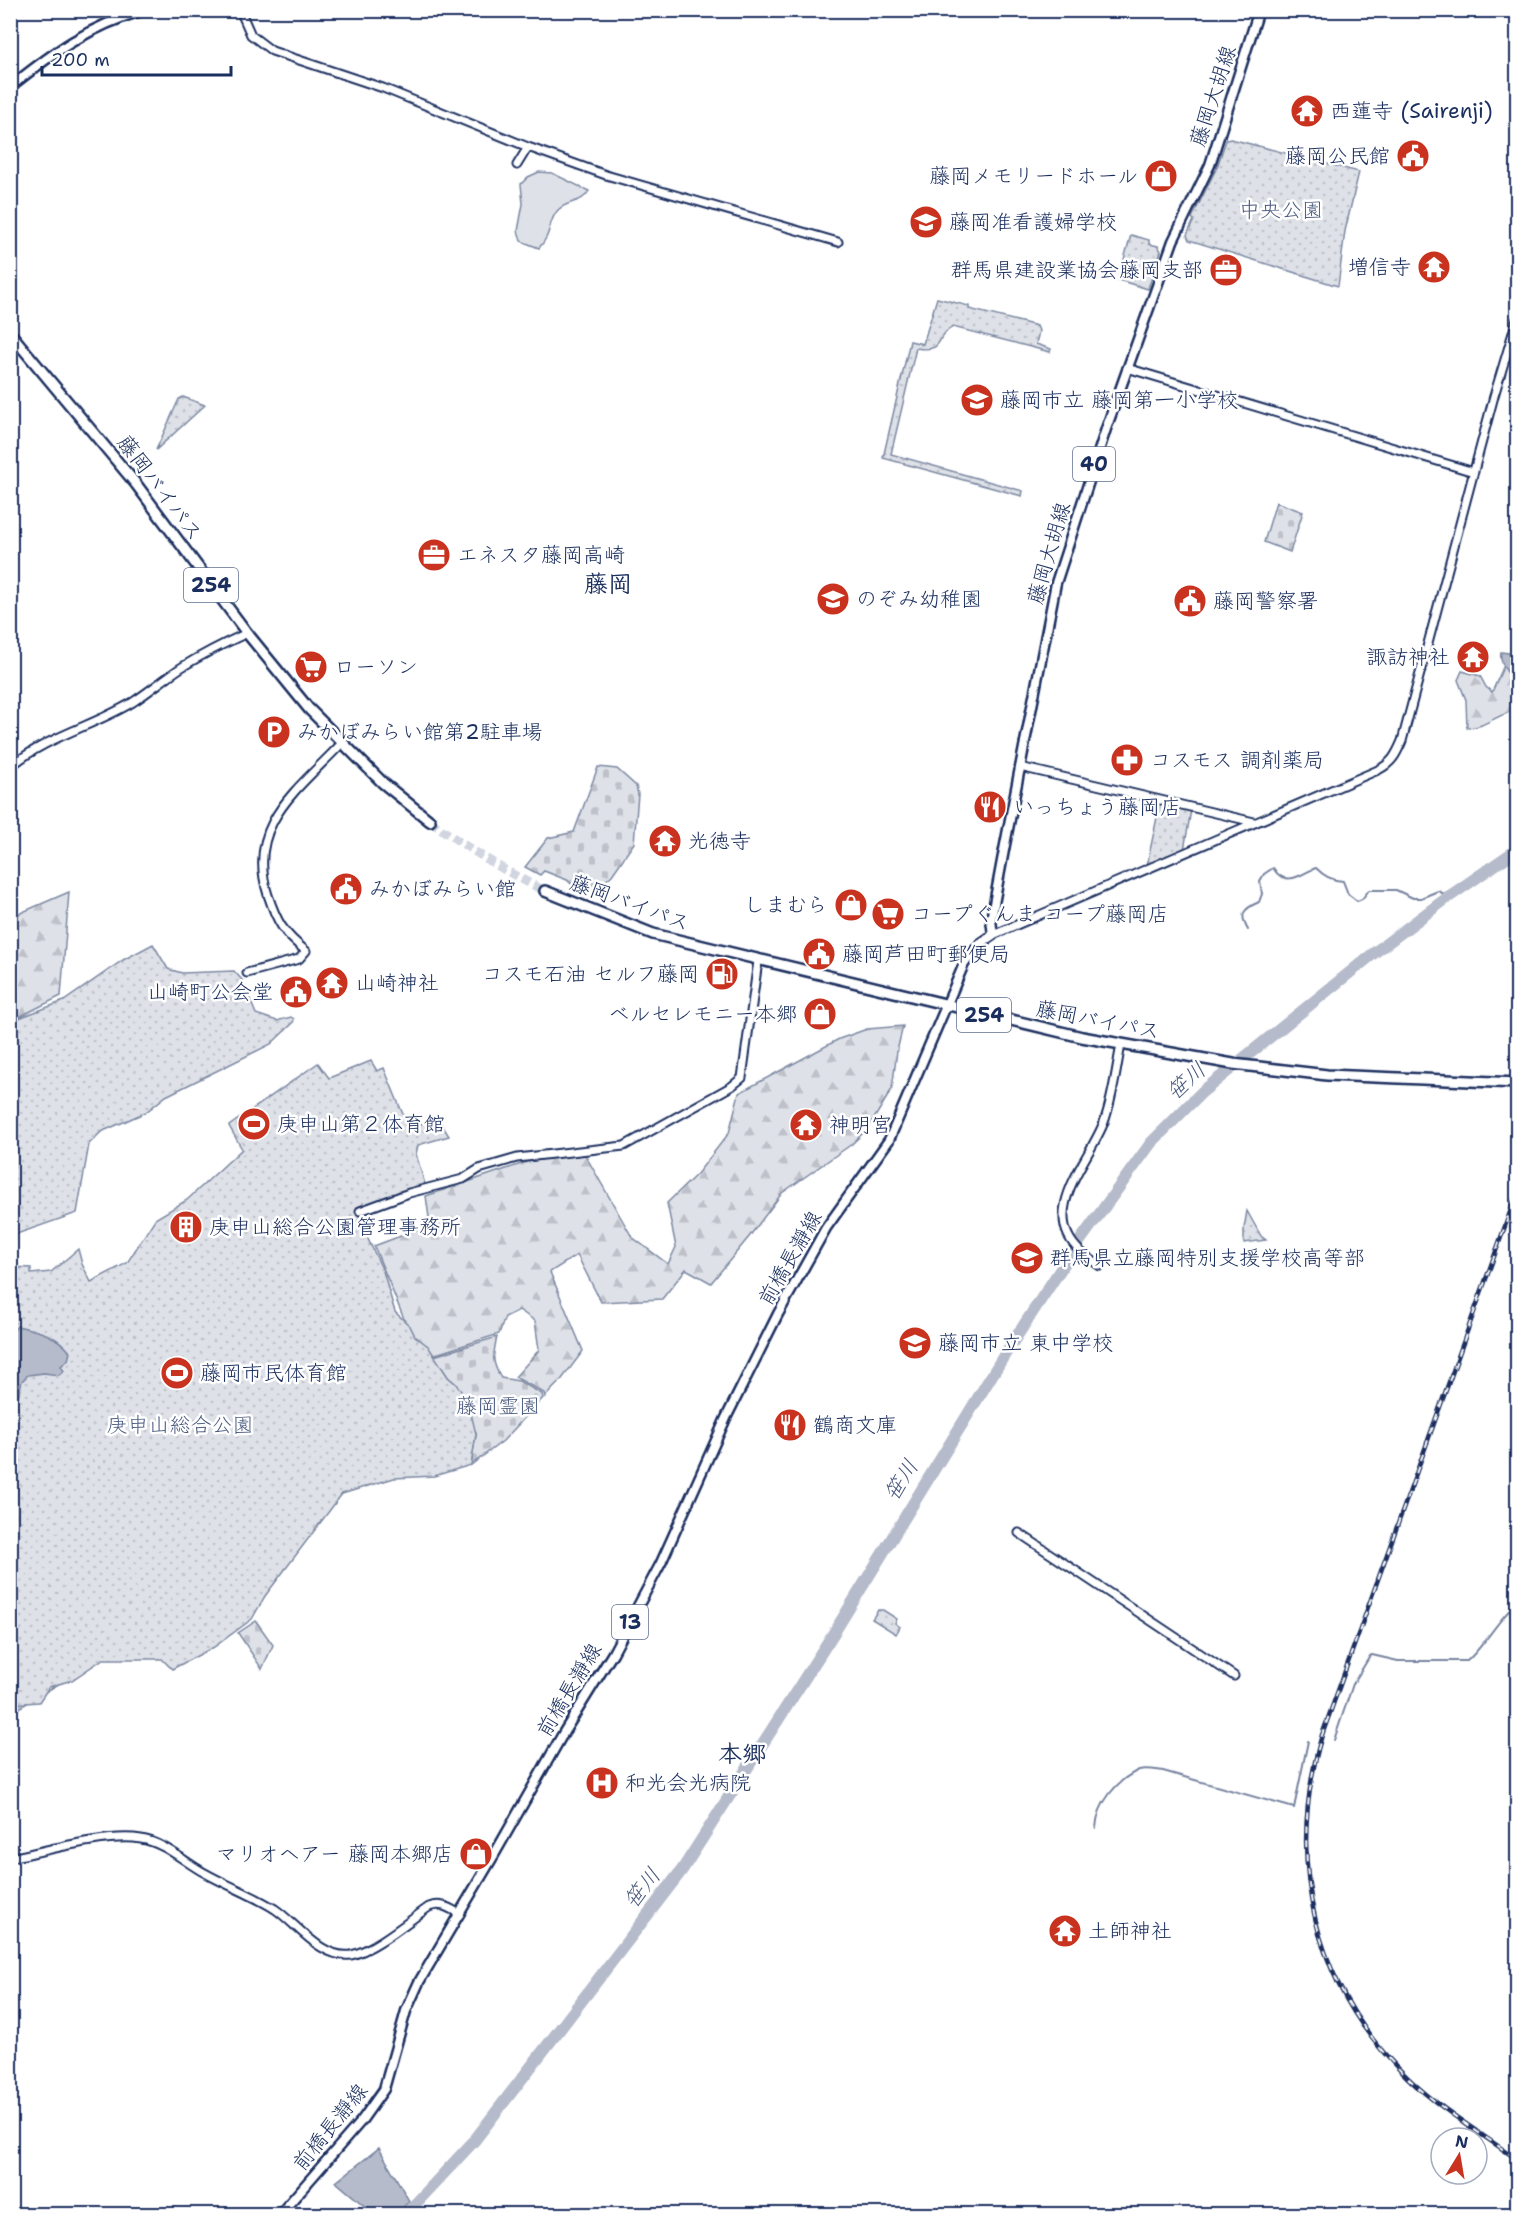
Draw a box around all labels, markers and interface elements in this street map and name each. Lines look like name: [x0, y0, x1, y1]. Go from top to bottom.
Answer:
scale bar: [42, 39, 231, 77]
street label: 藤岡大胡線: [1183, 42, 1243, 150]
text: 200 m: [51, 48, 110, 72]
temple icon: 西蓮寺 (Sairenji): [1289, 93, 1325, 129]
place label: 西蓮寺 (Sairenji): [1330, 97, 1492, 125]
public building icon: 藤岡公民館: [1395, 138, 1431, 174]
place label: 藤岡公民館: [1285, 142, 1390, 170]
shop icon: 藤岡メモリードホール: [1143, 158, 1179, 194]
place label: 藤岡メモリードホール: [929, 162, 1138, 190]
park label: 中央公園: [1239, 196, 1323, 224]
school or university icon: 藤岡准看護婦学校: [908, 204, 944, 240]
place label: 藤岡准看護婦学校: [949, 208, 1117, 236]
temple icon: 増信寺: [1416, 249, 1452, 285]
office icon: 群馬県建設業協会藤岡支部: [1208, 252, 1244, 288]
place label: 増信寺: [1348, 253, 1411, 281]
place label: 群馬県建設業協会藤岡支部: [951, 256, 1203, 284]
school or university icon: 藤岡市立 藤岡第一小学校: [959, 382, 995, 418]
place label: 藤岡市立 藤岡第一小学校: [1000, 386, 1238, 414]
street label: 藤岡バイパス: [111, 429, 209, 547]
road number: 40: [1073, 447, 1115, 481]
street label: 藤岡大胡線: [1021, 499, 1077, 607]
office icon: エネスタ藤岡高崎: [416, 537, 452, 573]
place label: エネスタ藤岡高崎: [457, 541, 625, 569]
road number: 254: [184, 568, 238, 602]
district label: 藤岡: [584, 568, 632, 600]
school or university icon: のぞみ幼稚園: [815, 581, 851, 617]
public building icon: 藤岡警察署: [1172, 583, 1208, 619]
place label: のぞみ幼稚園: [856, 585, 982, 613]
place label: 藤岡警察署: [1213, 587, 1318, 615]
temple icon: 諏訪神社: [1455, 639, 1491, 675]
place label: 諏訪神社: [1366, 643, 1450, 671]
supermarket icon: ローソン: [293, 649, 329, 685]
place label: ローソン: [334, 653, 418, 681]
parking icon: みかぼみらい館第2駐車場: [256, 714, 292, 750]
place label: みかぼみらい館第2駐車場: [297, 718, 543, 746]
pharmacy icon: コスモス 調剤薬局: [1109, 742, 1145, 778]
place label: コスモス 調剤薬局: [1150, 746, 1324, 774]
restaurant icon: いっちょう藤岡店: [972, 789, 1008, 825]
place label: いっちょう藤岡店: [1013, 793, 1181, 821]
temple icon: 光徳寺: [647, 823, 683, 859]
place label: 光徳寺: [688, 827, 751, 855]
street label: 藤岡バイパス: [566, 868, 694, 938]
public building icon: みかぼみらい館: [328, 871, 364, 907]
place label: みかぼみらい館: [369, 875, 516, 903]
shop icon: しまむら: [833, 887, 869, 923]
place label: しまむら: [744, 891, 828, 919]
supermarket icon: コープぐんま コープ藤岡店: [870, 896, 906, 932]
place label: コープぐんま コープ藤岡店: [911, 900, 1168, 928]
public building icon: 藤岡芦田町郵便局: [801, 936, 837, 972]
place label: 藤岡芦田町郵便局: [842, 940, 1010, 968]
fuel station icon: コスモ石油 セルフ藤岡: [704, 956, 740, 992]
place label: コスモ石油 セルフ藤岡: [482, 960, 699, 988]
temple icon: 山崎神社: [314, 965, 350, 1001]
place label: 山崎神社: [355, 969, 439, 997]
public building icon: 山崎町公会堂: [278, 974, 314, 1010]
place label: 山崎町公会堂: [147, 978, 273, 1006]
street label: 藤岡バイパス: [1034, 994, 1162, 1046]
shop icon: ベルセレモニー本郷: [802, 996, 838, 1032]
road number: 254: [957, 998, 1011, 1032]
place label: ベルセレモニー本郷: [608, 1000, 797, 1028]
water label: 笹川: [1160, 1055, 1212, 1107]
sports icon: 庚申山第２体育館: [236, 1106, 272, 1142]
temple icon: 神明宮: [788, 1107, 824, 1143]
place label: 庚申山第２体育館: [277, 1110, 445, 1138]
place label: 神明宮: [829, 1111, 892, 1139]
street label: 前橋長瀞線: [752, 1206, 828, 1310]
building icon: 庚申山総合公園管理事務所: [168, 1209, 204, 1245]
place label: 庚申山総合公園管理事務所: [209, 1213, 461, 1241]
school or university icon: 群馬県立藤岡特別支援学校高等部: [1009, 1240, 1045, 1276]
place label: 群馬県立藤岡特別支援学校高等部: [1050, 1244, 1365, 1272]
school or university icon: 藤岡市立 東中学校: [897, 1325, 933, 1361]
place label: 藤岡市立 東中学校: [938, 1329, 1113, 1357]
sports icon: 藤岡市民体育館: [159, 1355, 195, 1391]
place label: 藤岡市民体育館: [200, 1359, 347, 1387]
park label: 藤岡霊園: [456, 1392, 540, 1420]
restaurant icon: 鶴商文庫: [772, 1407, 808, 1443]
park label: 庚申山総合公園: [107, 1411, 254, 1439]
place label: 鶴商文庫: [813, 1411, 897, 1439]
water label: 笹川: [877, 1454, 925, 1506]
road number: 13: [612, 1605, 648, 1639]
street label: 前橋長瀞線: [530, 1638, 608, 1742]
district label: 本郷: [718, 1738, 766, 1770]
hospital icon: 和光会光病院: [584, 1765, 620, 1801]
place label: 和光会光病院: [625, 1769, 751, 1797]
shop icon: マリオヘアー 藤岡本郷店: [458, 1836, 494, 1872]
place label: マリオヘアー 藤岡本郷店: [216, 1840, 453, 1868]
water label: 笹川: [617, 1862, 667, 1914]
temple icon: 土師神社: [1047, 1913, 1083, 1949]
place label: 土師神社: [1088, 1917, 1172, 1945]
street label: 前橋長瀞線: [286, 2077, 374, 2177]
north arrow: [1429, 2126, 1489, 2186]
text: N: [1454, 2130, 1470, 2153]

